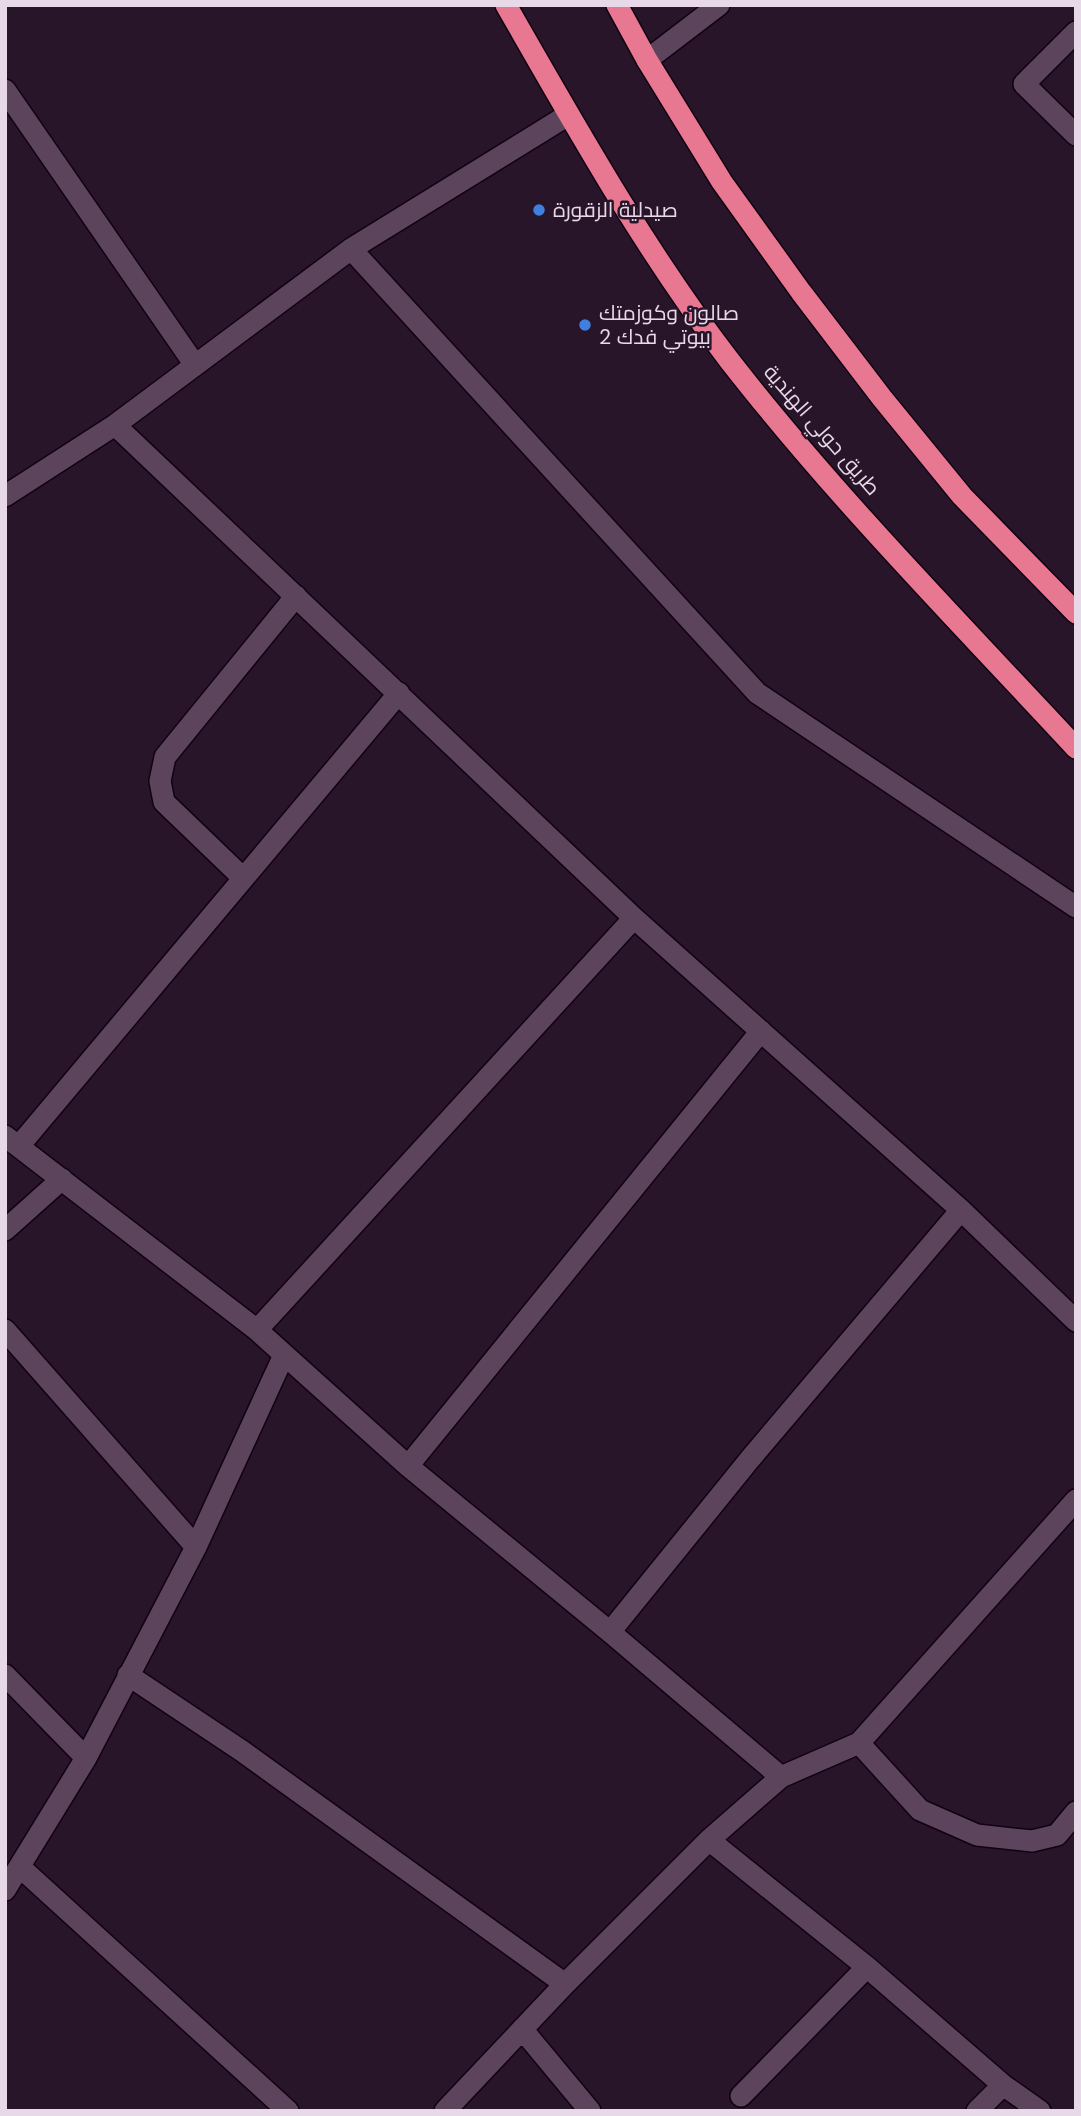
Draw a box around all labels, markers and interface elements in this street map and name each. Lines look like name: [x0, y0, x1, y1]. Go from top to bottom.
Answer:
place label: صيدلية الزقورة: [553, 196, 678, 224]
marker: صيدلية الزقورة: [531, 202, 547, 218]
place label: صالون وكوزمتك بيوتي فدك 2: [599, 299, 739, 353]
marker: صالون وكوزمتك بيوتي فدك 2: [577, 317, 593, 333]
street label: طريق حولي الهندية: [756, 359, 887, 503]

